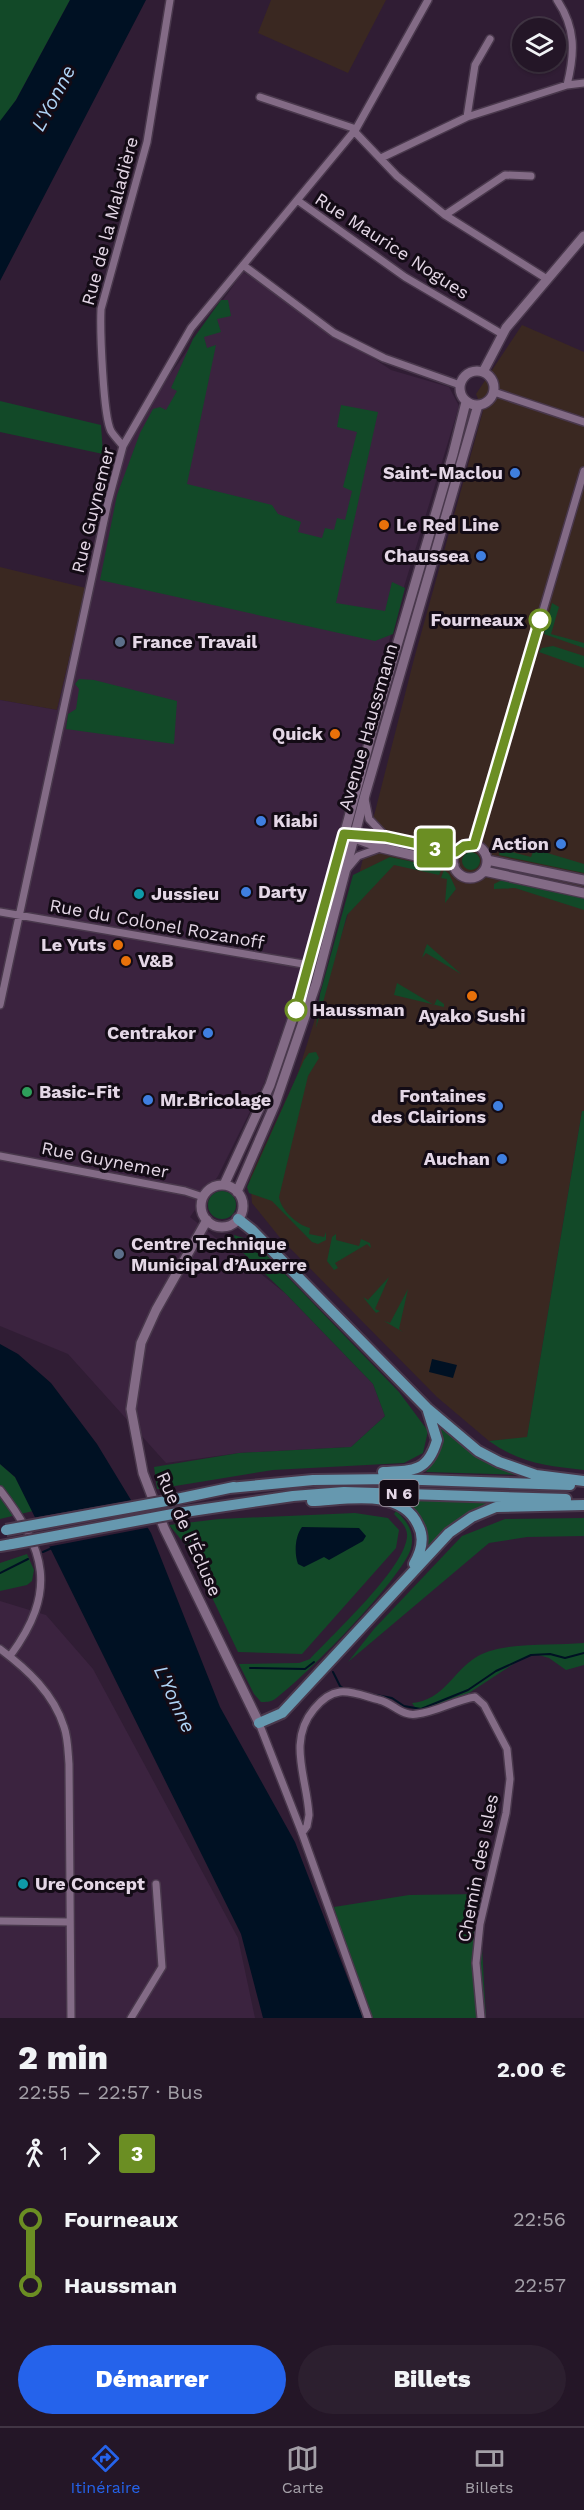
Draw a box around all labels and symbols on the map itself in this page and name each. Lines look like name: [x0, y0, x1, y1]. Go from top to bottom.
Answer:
water label: L'Yonne: [26, 61, 80, 135]
street label: Rue de la Maladière: [77, 134, 142, 307]
street label: Rue Maurice Nogues: [311, 188, 473, 303]
street label: Rue Guynemer: [67, 445, 118, 575]
place label: Saint-Maclou: [383, 462, 503, 483]
marker: Saint-Maclou: [508, 466, 522, 480]
place label: Le Red Line: [396, 514, 499, 535]
marker: Le Red Line: [377, 518, 391, 532]
place label: Chaussea: [384, 545, 470, 566]
marker: Chaussea: [474, 549, 488, 563]
place label: Fourneaux: [430, 609, 524, 630]
marker: Fourneaux: [529, 609, 551, 631]
place label: France Travail: [132, 631, 257, 652]
marker: France Travail: [113, 635, 127, 649]
street label: Avenue Haussmann: [334, 641, 401, 813]
place label: Quick: [272, 723, 324, 744]
marker: Quick: [328, 727, 342, 741]
place label: Kiabi: [273, 810, 318, 831]
marker: Kiabi: [254, 814, 268, 828]
line badge: 3: [416, 828, 454, 868]
place label: Action: [492, 833, 549, 854]
marker: Action: [554, 837, 568, 851]
place label: Darty: [258, 881, 308, 902]
place label: Jussieu: [151, 883, 219, 904]
marker: Darty: [239, 885, 253, 899]
marker: Jussieu: [132, 887, 146, 901]
street label: Rue du Colonel Rozanoff: [48, 894, 266, 953]
place label: Le Yuts: [41, 934, 106, 955]
marker: Le Yuts: [111, 938, 125, 952]
place label: V&B: [138, 950, 174, 971]
marker: V&B: [119, 954, 133, 968]
marker: Ayako Sushi: [465, 989, 479, 1003]
marker: Haussman: [285, 999, 307, 1021]
place label: Haussman: [312, 999, 405, 1020]
place label: Ayako Sushi: [419, 1005, 525, 1026]
place label: Centrakor: [107, 1022, 196, 1043]
marker: Centrakor: [201, 1026, 215, 1040]
place label: Basic-Fit: [39, 1081, 120, 1102]
marker: Basic-Fit: [20, 1085, 34, 1099]
place label: Fontaines des Clairions: [371, 1085, 486, 1127]
place label: Mr.Bricolage: [160, 1089, 271, 1110]
marker: Mr.Bricolage: [141, 1093, 155, 1107]
marker: Fontaines des Clairions: [491, 1099, 505, 1113]
street label: Rue Guynemer: [40, 1137, 171, 1182]
place label: Auchan: [424, 1148, 490, 1169]
marker: Auchan: [495, 1152, 509, 1166]
place label: Centre Technique Municipal d’Auxerre: [131, 1233, 307, 1275]
marker: Centre Technique Municipal d’Auxerre: [112, 1247, 126, 1261]
street label: Rue de l'Écluse: [153, 1468, 226, 1599]
road number: N 6: [380, 1480, 418, 1506]
water label: L'Yonne: [149, 1662, 201, 1736]
street label: Chemin des Isles: [453, 1792, 502, 1944]
place label: Ure Concept: [35, 1873, 145, 1894]
marker: Ure Concept: [16, 1877, 30, 1891]

